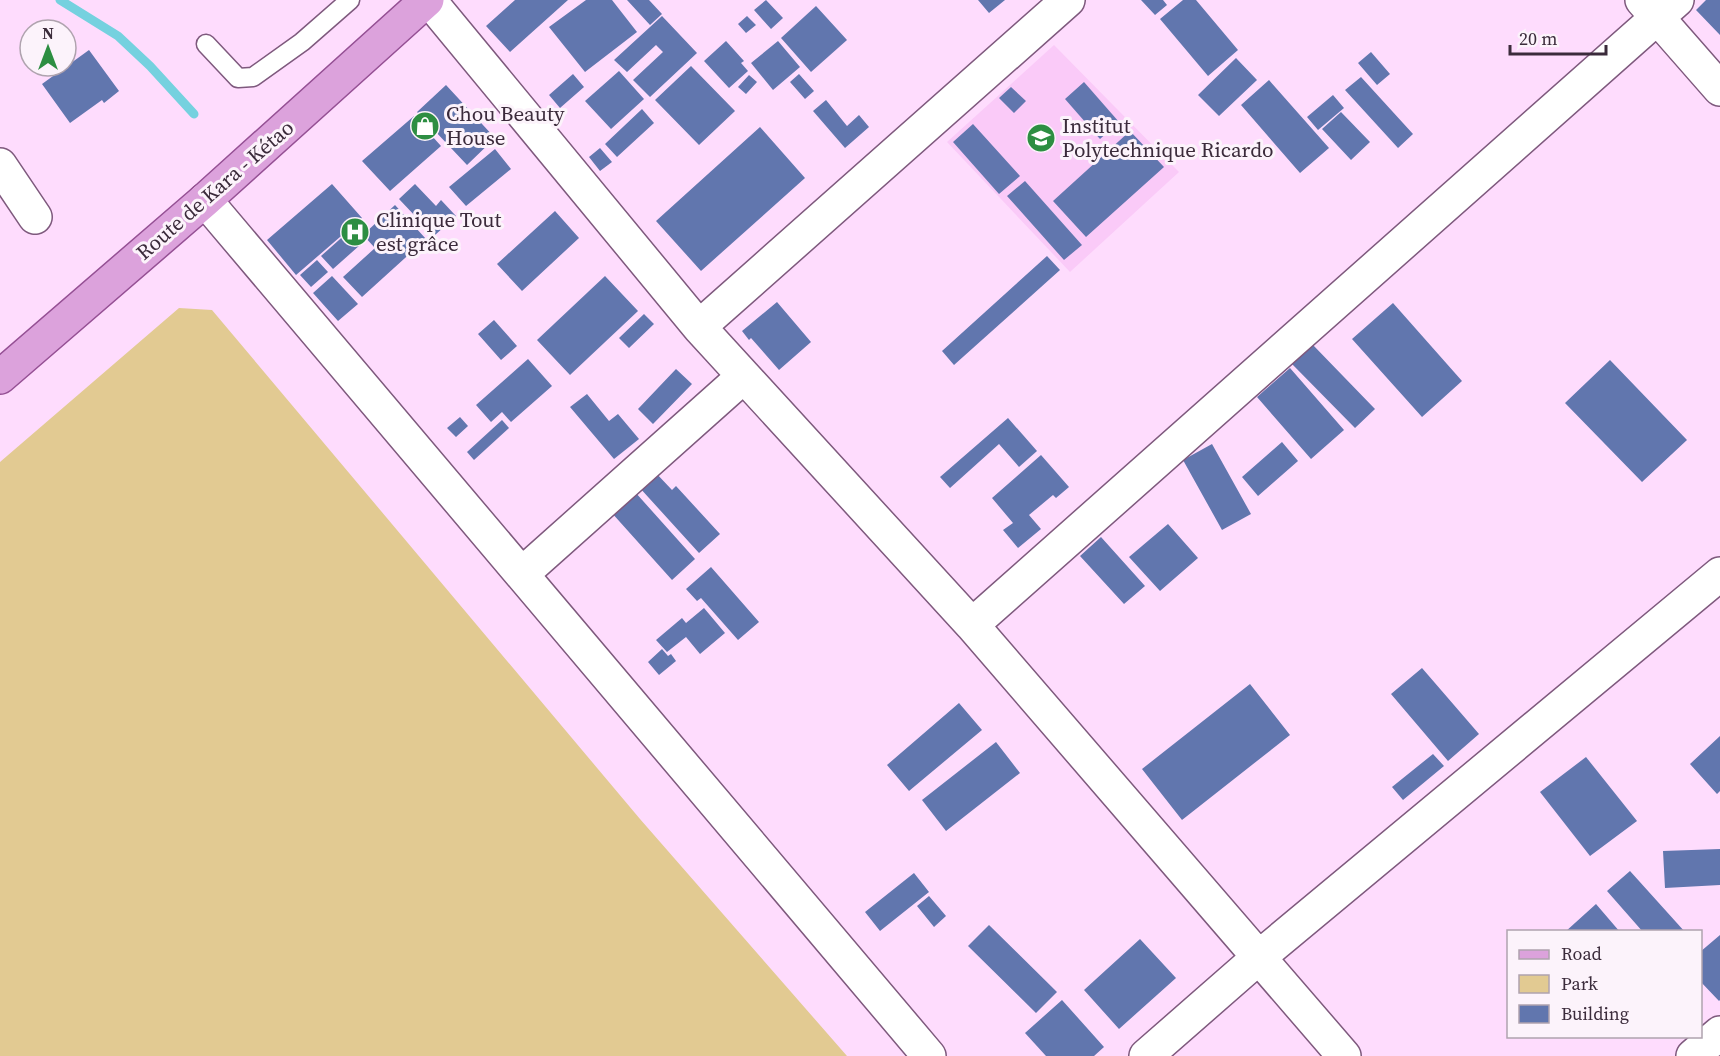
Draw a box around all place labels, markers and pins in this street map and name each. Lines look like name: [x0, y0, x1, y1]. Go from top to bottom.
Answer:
place label: Chou Beauty House: [446, 99, 565, 152]
shop icon: Chou Beauty House: [409, 110, 441, 142]
place label: Institut Polytechnique Ricardo: [1062, 111, 1274, 164]
school or university icon: Institut Polytechnique Ricardo: [1025, 122, 1057, 154]
place label: Clinique Tout est grâce: [376, 205, 501, 258]
hospital icon: Clinique Tout est grâce: [339, 216, 371, 248]

